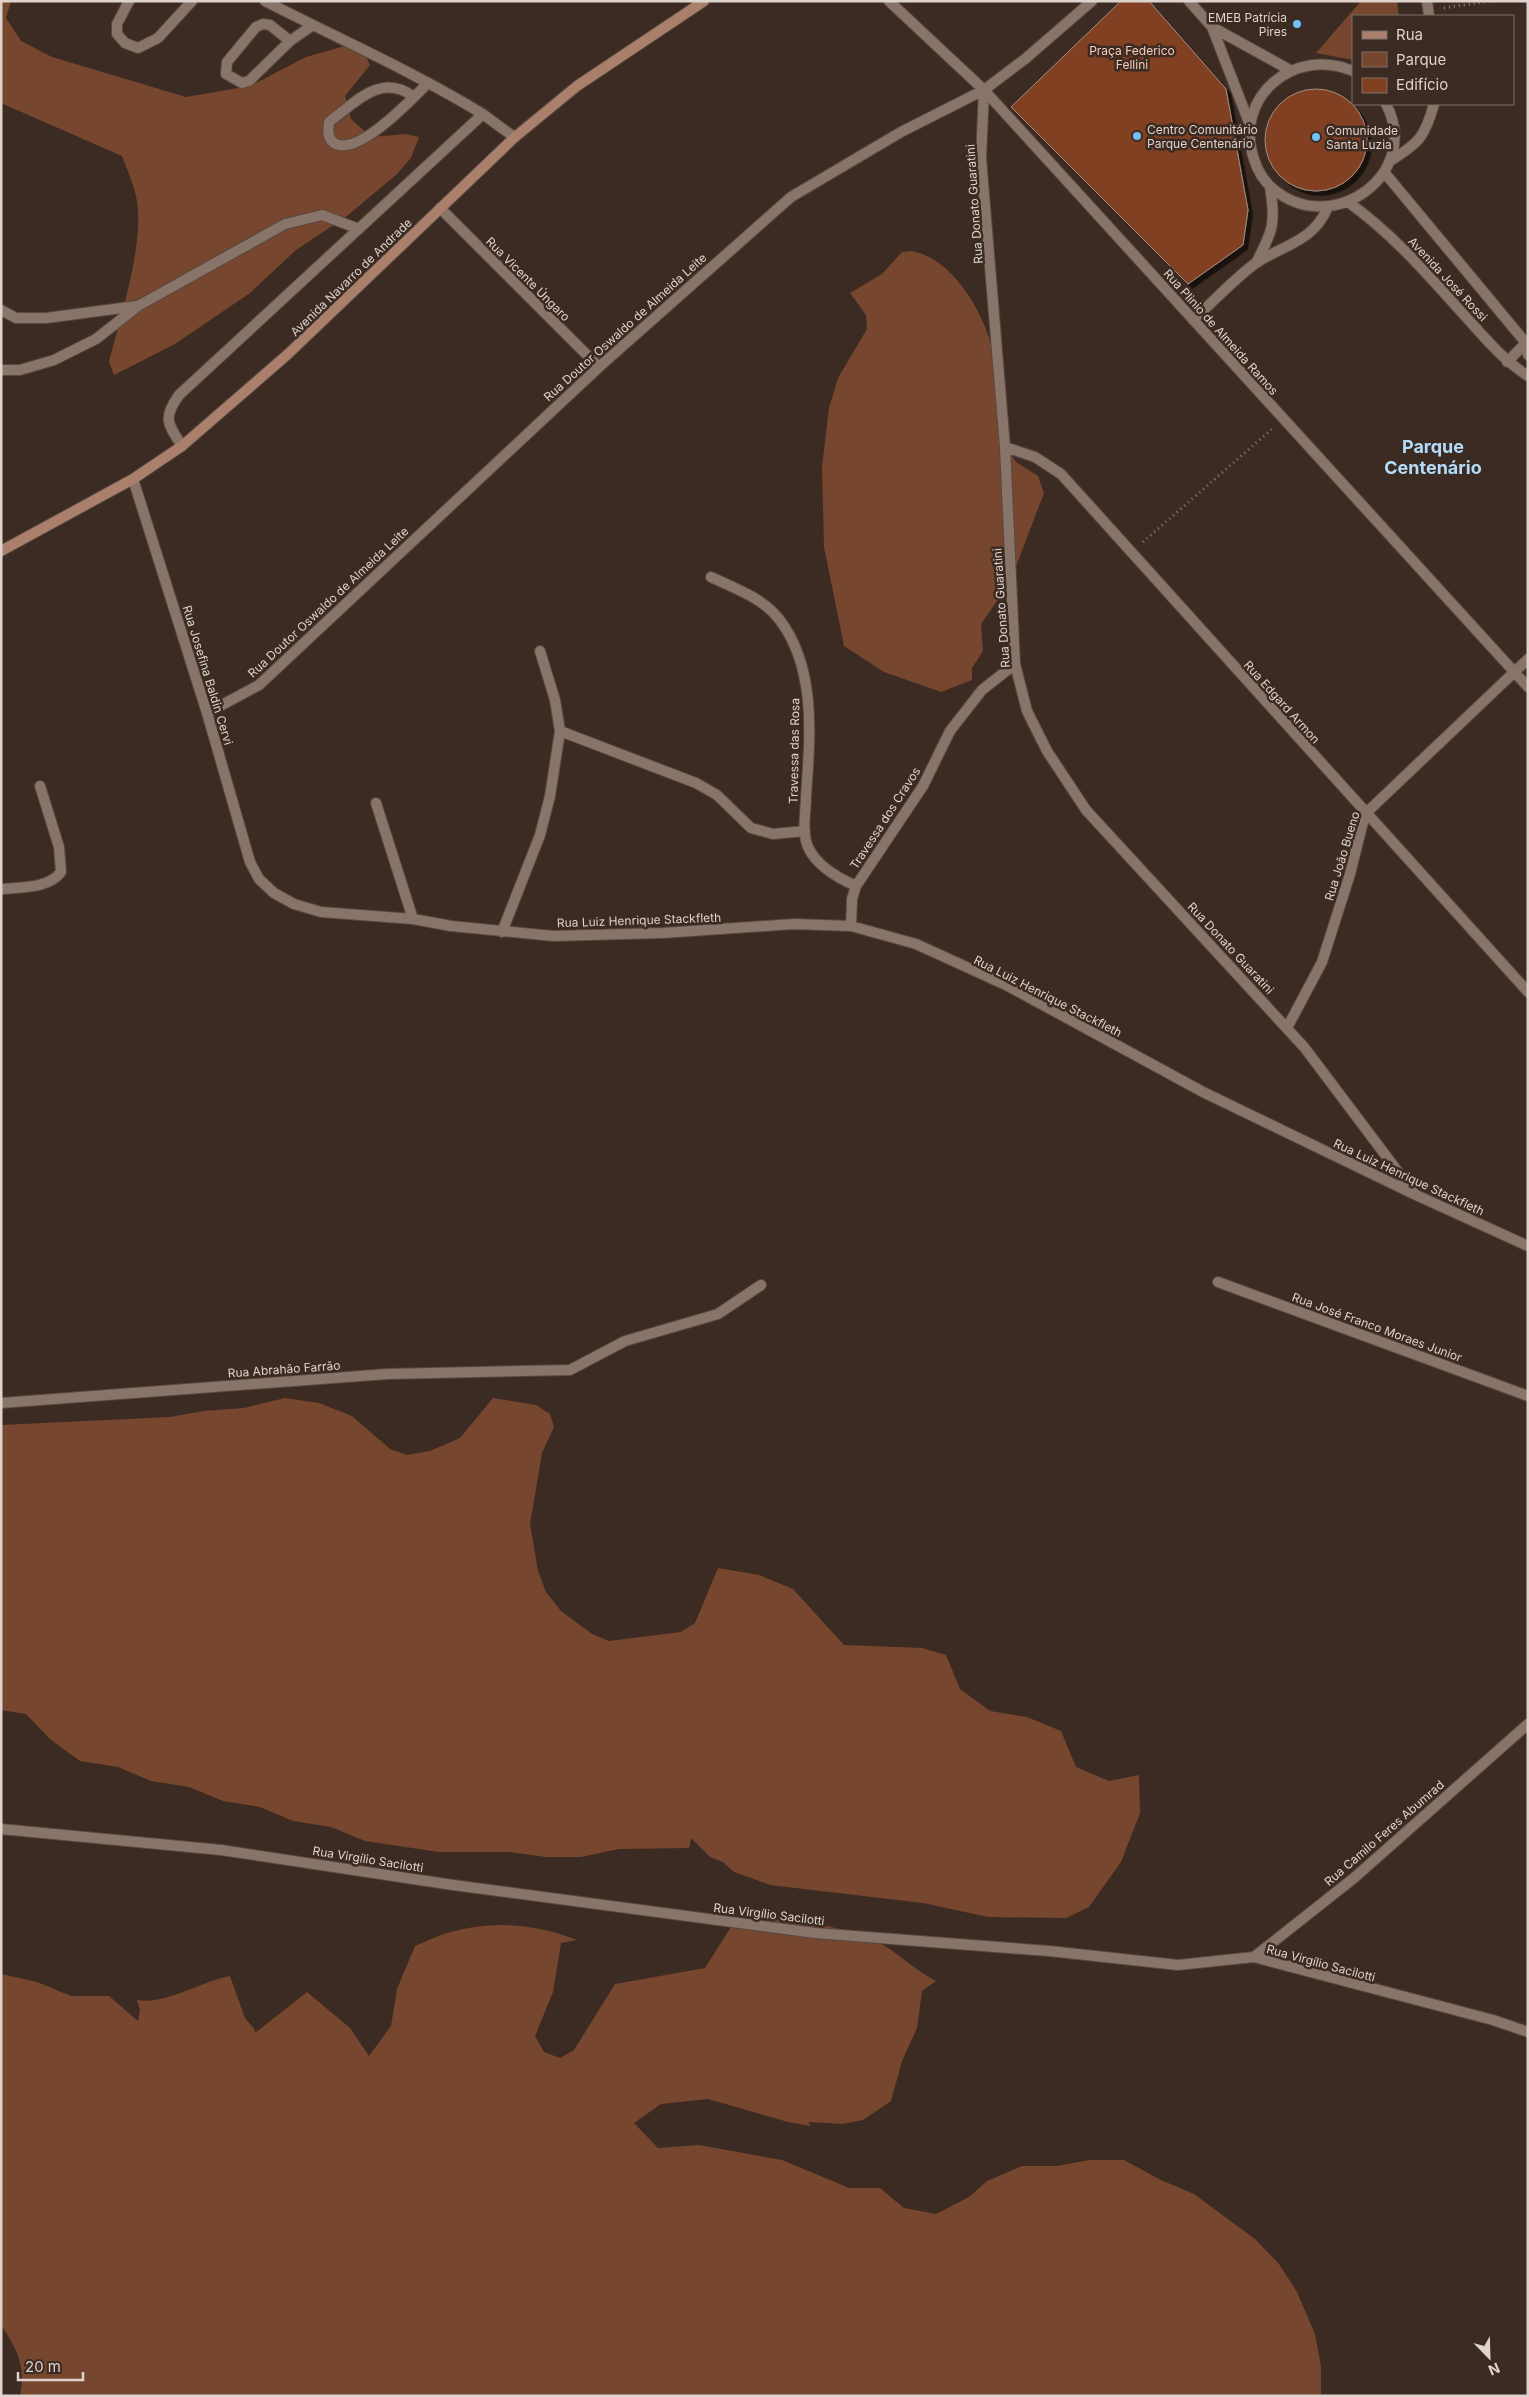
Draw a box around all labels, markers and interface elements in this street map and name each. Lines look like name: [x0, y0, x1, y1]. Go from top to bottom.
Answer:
place label: EMEB Patrícia Pires: [1208, 10, 1287, 39]
legend: [1352, 15, 1514, 105]
marker: EMEB Patrícia Pires: [1291, 18, 1303, 30]
text: Rua: [1396, 25, 1423, 44]
park label: Praça Federico Fellini: [1089, 43, 1175, 72]
text: Parque: [1396, 50, 1446, 69]
text: Edifício: [1396, 75, 1448, 94]
place label: Centro Comunitário Parque Centenário: [1147, 122, 1258, 151]
place label: Comunidade Santa Luzia: [1326, 123, 1398, 152]
marker: Centro Comunitário Parque Centenário: [1131, 130, 1143, 142]
marker: Comunidade Santa Luzia: [1310, 131, 1322, 143]
street label: Rua Donato Guaratini: [962, 144, 986, 264]
street label: Avenida Navarro de Andrade: [287, 215, 415, 339]
street label: Rua Vicente Úngaro: [483, 234, 573, 324]
street label: Avenida José Rossi: [1405, 234, 1491, 324]
street label: Rua Doutor Oswaldo de Almeida Leite: [540, 250, 710, 404]
street label: Rua Plinio de Almeida Ramos: [1160, 266, 1282, 398]
district label: Parque Centenário: [1384, 436, 1482, 478]
street label: Rua Doutor Oswaldo de Almeida Leite: [245, 524, 411, 680]
street label: Rua Donato Guaratini: [989, 548, 1013, 668]
street label: Rua Josefina Baldin Cervi: [180, 603, 236, 747]
street label: Rua Edgard Armon: [1241, 657, 1323, 747]
street label: Travessa das Rosa: [786, 698, 802, 804]
street label: Travessa dos Cravos: [846, 764, 924, 872]
street label: Rua João Bueno: [1321, 810, 1363, 902]
street label: Rua Donato Guaratini: [1185, 899, 1277, 997]
street label: Rua Luiz Henrique Stackfleth: [557, 910, 721, 930]
street label: Rua Luiz Henrique Stackfleth: [971, 952, 1125, 1040]
street label: Rua Luiz Henrique Stackfleth: [1331, 1135, 1487, 1219]
street label: Rua José Franco Moraes Junior: [1290, 1289, 1465, 1365]
street label: Rua Abrahão Farrão: [227, 1358, 341, 1380]
street label: Rua Camilo Feres Abumrad: [1321, 1777, 1447, 1889]
street label: Rua Virgílio Sacilotti: [312, 1843, 424, 1875]
street label: Rua Virgílio Sacilotti: [713, 1900, 826, 1928]
street label: Rua Virgílio Sacilotti: [1265, 1941, 1377, 1985]
north arrow: [1464, 2332, 1514, 2382]
scale bar: [18, 2350, 82, 2382]
text: 20 m: [25, 2357, 61, 2376]
text: N: [1486, 2360, 1503, 2379]

